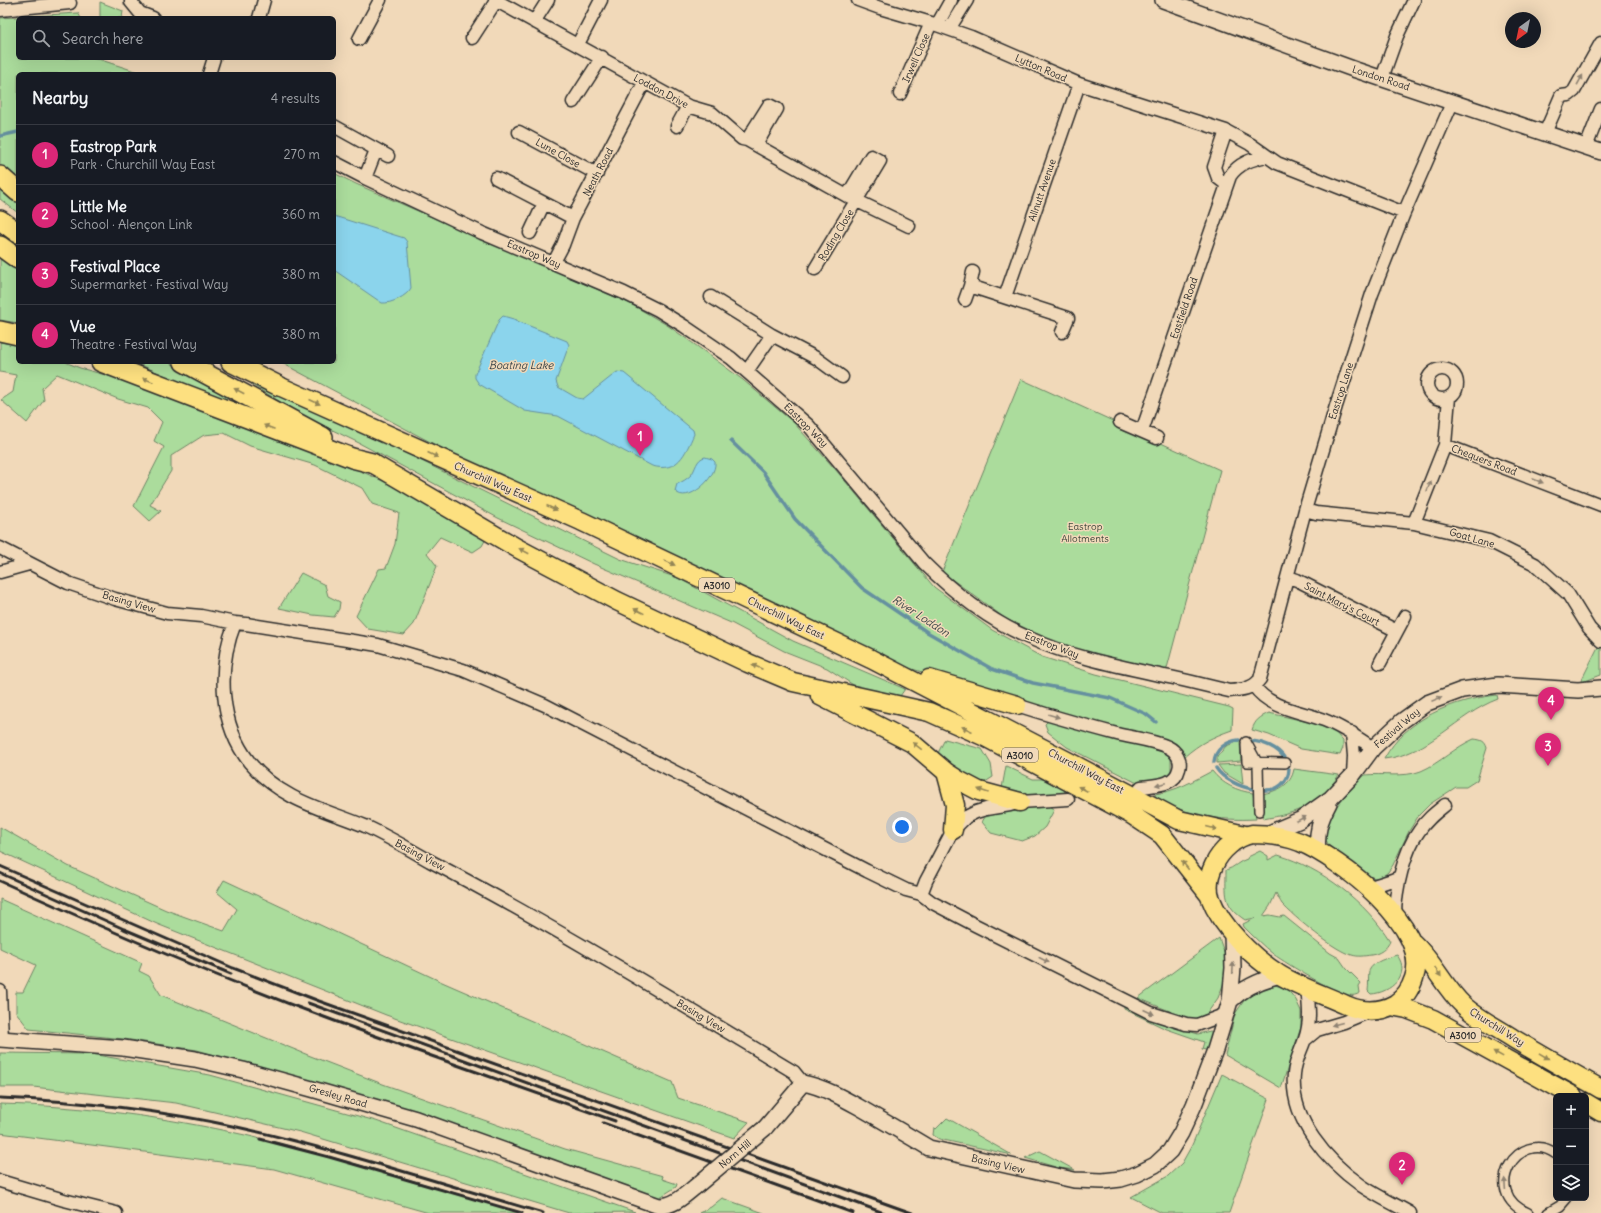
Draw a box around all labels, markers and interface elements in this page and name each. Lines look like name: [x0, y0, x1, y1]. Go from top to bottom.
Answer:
north arrow: [1505, 12, 1541, 48]
search box: [16, 16, 336, 60]
icon: search: [30, 27, 52, 49]
text: Search here: [62, 29, 143, 48]
street label: Irwell Close: [899, 31, 933, 85]
street label: Lytton Road: [1013, 51, 1069, 85]
street label: London Road: [1351, 63, 1412, 93]
street label: Loddon Drive: [631, 71, 691, 111]
one-way arrow: [1577, 74, 1583, 86]
text: Nearby: [32, 87, 88, 109]
text: 4 results: [271, 90, 320, 107]
street label: Lune Close: [533, 135, 583, 171]
text: Eastrop Park: [70, 137, 157, 156]
street label: Neath Road: [580, 145, 616, 198]
text: 1: [42, 146, 48, 163]
text: 270 m: [283, 146, 320, 163]
text: Park · Churchill Way East: [70, 156, 215, 173]
street label: Allnutt Avenue: [1025, 157, 1059, 223]
text: Little Me: [70, 197, 127, 216]
text: 2: [41, 206, 49, 223]
text: 360 m: [282, 206, 320, 223]
street label: Roding Close: [815, 207, 857, 263]
text: School · Alençon Link: [70, 216, 192, 233]
street label: Eastrop Way: [505, 237, 563, 271]
text: Festival Place: [70, 257, 160, 276]
text: 3: [41, 266, 49, 283]
text: 380 m: [282, 266, 320, 283]
street label: Eastfield Road: [1167, 275, 1201, 340]
text: Supermarket · Festival Way: [70, 276, 228, 293]
text: Vue: [70, 317, 96, 336]
text: 4: [41, 326, 49, 343]
text: 380 m: [282, 326, 320, 343]
text: Theatre · Festival Way: [70, 336, 197, 353]
water label: Boating Lake: [489, 358, 554, 372]
street label: Eastrop Lane: [1326, 361, 1356, 421]
one-way arrow: [142, 377, 153, 383]
one-way arrow: [233, 388, 245, 395]
one-way arrow: [309, 399, 321, 405]
street label: Eastrop Way: [781, 400, 831, 450]
one-way arrow: [263, 423, 275, 429]
pin: 1: [627, 423, 653, 456]
street label: Chequers Road: [1449, 442, 1519, 478]
one-way arrow: [428, 452, 439, 458]
street label: Churchill Way East: [452, 459, 535, 505]
one-way arrow: [1533, 478, 1545, 484]
one-way arrow: [1426, 480, 1432, 492]
one-way arrow: [547, 505, 558, 511]
park label: Eastrop Allotments: [1061, 520, 1109, 545]
street label: Goat Lane: [1448, 525, 1496, 551]
one-way arrow: [518, 548, 529, 555]
one-way arrow: [665, 560, 676, 566]
road number: A3010: [699, 578, 735, 592]
street label: Saint Mary's Court: [1302, 579, 1382, 629]
street label: Basing View: [101, 588, 157, 616]
water label: River Loddon: [890, 592, 953, 640]
street label: Churchill Way East: [745, 594, 827, 643]
one-way arrow: [633, 608, 645, 614]
street label: Eastrop Way: [1023, 629, 1081, 661]
one-way arrow: [750, 663, 762, 669]
pin: 4: [1538, 687, 1564, 720]
one-way arrow: [1431, 696, 1443, 702]
street label: Festival Way: [1371, 705, 1423, 751]
one-way arrow: [1048, 713, 1060, 719]
one-way arrow: [962, 726, 973, 732]
pin: 3: [1535, 733, 1561, 766]
one-way arrow: [911, 742, 922, 751]
street label: Churchill Way East: [1046, 746, 1127, 797]
road number: A3010: [1002, 748, 1038, 762]
one-way arrow: [1155, 782, 1167, 788]
one-way arrow: [1077, 785, 1089, 792]
one-way arrow: [976, 788, 988, 794]
one-way arrow: [1295, 816, 1307, 822]
your location: [892, 817, 912, 837]
one-way arrow: [1206, 826, 1218, 832]
street label: Basing View: [393, 836, 447, 874]
one-way arrow: [1181, 860, 1189, 871]
one-way arrow: [1039, 957, 1050, 963]
one-way arrow: [1230, 961, 1236, 974]
one-way arrow: [1434, 967, 1442, 978]
street label: Basing View: [674, 996, 728, 1036]
street label: Churchill Way: [1467, 1005, 1527, 1049]
one-way arrow: [1143, 1009, 1155, 1015]
one-way arrow: [1330, 1021, 1342, 1027]
road number: A3010: [1445, 1028, 1481, 1042]
one-way arrow: [1492, 1051, 1504, 1057]
one-way arrow: [1538, 1053, 1550, 1060]
street label: Gresley Road: [307, 1081, 369, 1111]
map controls: [1553, 1093, 1589, 1201]
button: +: [1553, 1093, 1589, 1129]
button: −: [1553, 1129, 1589, 1165]
street label: Norn Hill: [716, 1137, 754, 1171]
street label: Basing View: [970, 1152, 1026, 1176]
pin: 2: [1389, 1152, 1415, 1185]
button: layers: [1553, 1165, 1589, 1201]
one-way arrow: [1502, 1178, 1509, 1191]

